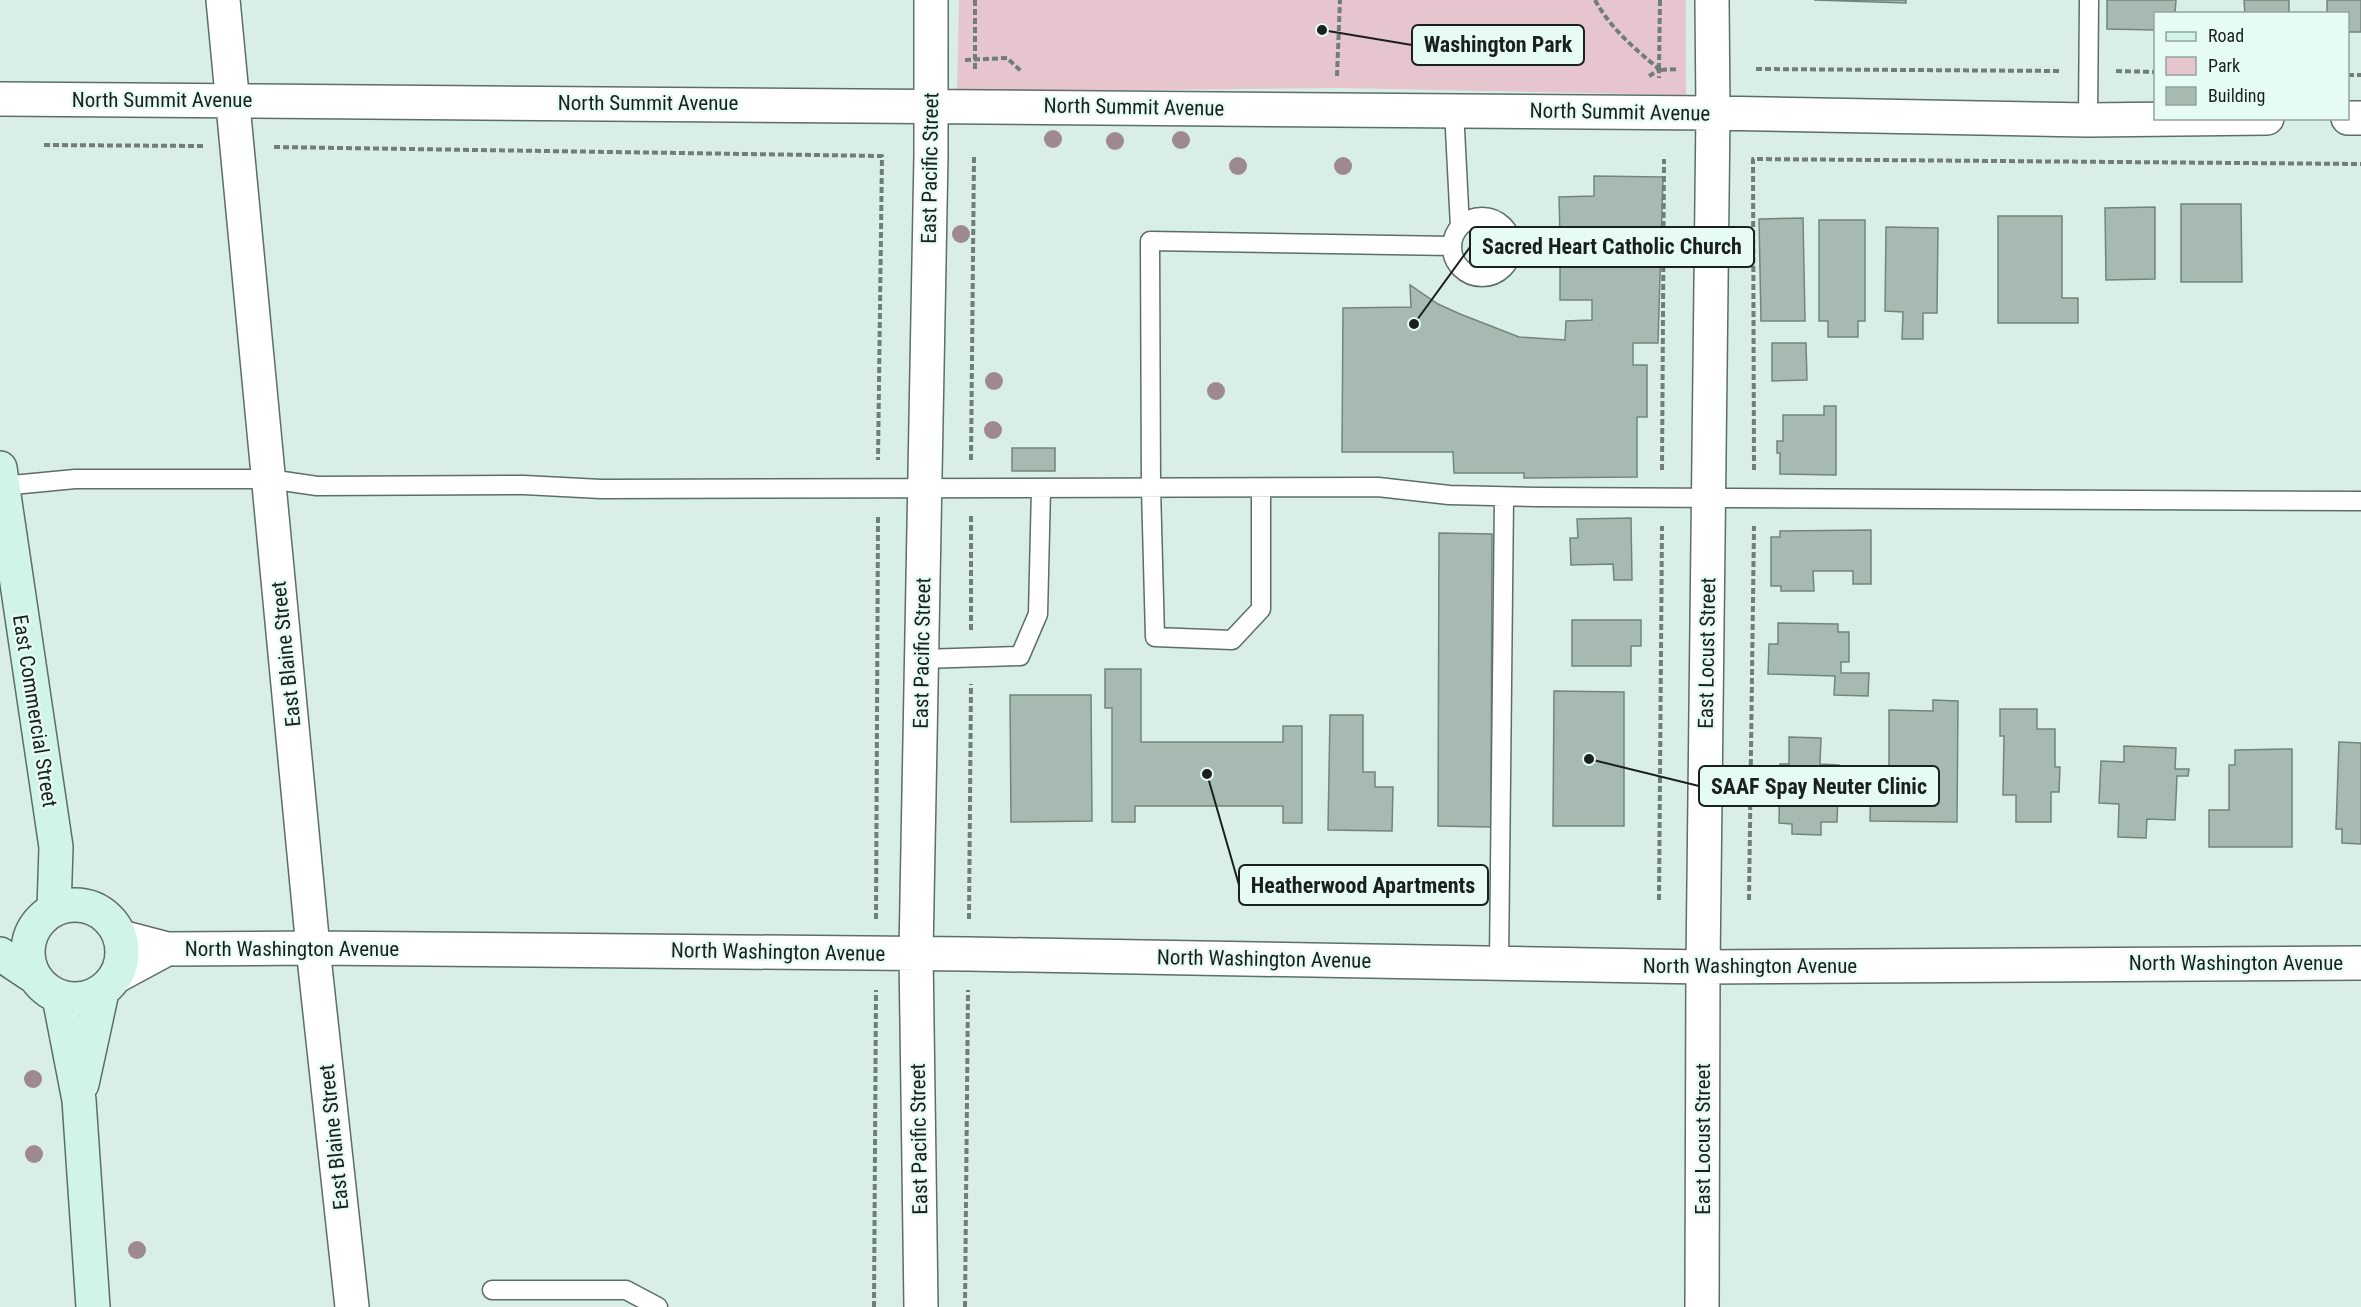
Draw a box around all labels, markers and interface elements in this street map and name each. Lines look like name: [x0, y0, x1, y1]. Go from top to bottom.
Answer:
legend: [2154, 12, 2349, 120]
callout: Washington Park: [1412, 25, 1584, 65]
text: Road: [2208, 25, 2244, 46]
text: Washington Park: [1424, 32, 1573, 57]
text: Park: [2208, 55, 2240, 76]
text: Building: [2208, 85, 2265, 106]
street label: North Summit Avenue: [72, 88, 252, 112]
street label: North Summit Avenue: [558, 91, 738, 115]
street label: East Pacific Street: [917, 92, 943, 244]
street label: North Summit Avenue: [1043, 93, 1225, 121]
street label: North Summit Avenue: [1529, 98, 1711, 126]
callout: Sacred Heart Catholic Church: [1470, 227, 1754, 267]
text: Sacred Heart Catholic Church: [1482, 234, 1742, 259]
street label: East Pacific Street: [909, 577, 935, 729]
street label: East Locust Street: [1694, 577, 1720, 729]
street label: East Blaine Street: [266, 580, 306, 728]
street label: East Commercial Street: [8, 613, 62, 809]
callout: SAAF Spay Neuter Clinic: [1699, 766, 1939, 806]
text: SAAF Spay Neuter Clinic: [1711, 774, 1927, 799]
callout: Heatherwood Apartments: [1239, 865, 1488, 905]
text: Heatherwood Apartments: [1251, 873, 1475, 898]
street label: North Washington Avenue: [185, 937, 399, 961]
street label: North Washington Avenue: [671, 938, 886, 966]
street label: North Washington Avenue: [1157, 945, 1372, 973]
street label: North Washington Avenue: [2129, 951, 2343, 975]
street label: North Washington Avenue: [1643, 954, 1857, 978]
street label: East Blaine Street: [314, 1063, 354, 1211]
street label: East Pacific Street: [906, 1063, 932, 1215]
street label: East Locust Street: [1691, 1063, 1715, 1215]

